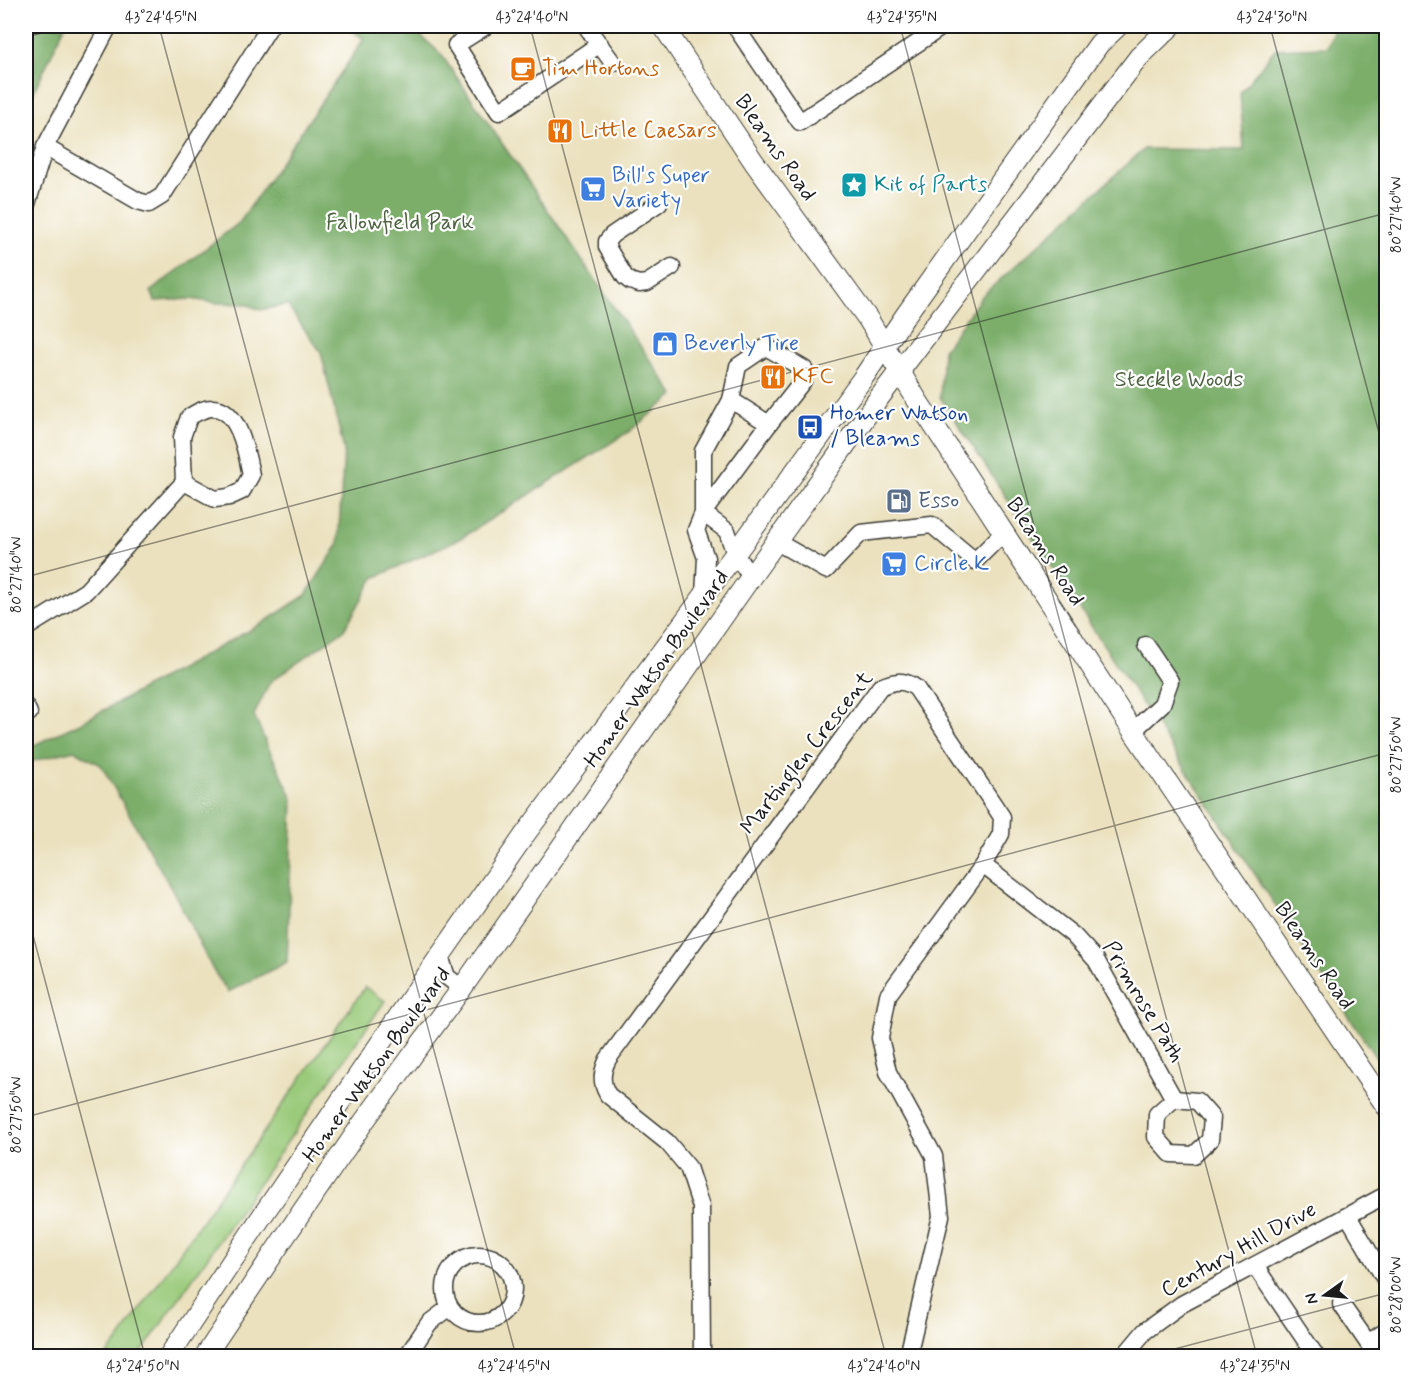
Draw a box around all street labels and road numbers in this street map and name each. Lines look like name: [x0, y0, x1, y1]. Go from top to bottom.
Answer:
street label: Bleams Road: [728, 89, 822, 207]
street label: Bleams Road: [999, 492, 1091, 612]
street label: Homer Watson Boulevard: [578, 565, 736, 773]
street label: Martinglen Crescent: [734, 666, 882, 842]
street label: Bleams Road: [1268, 897, 1360, 1015]
street label: Primrose Path: [1096, 936, 1190, 1068]
street label: Homer Watson Boulevard: [296, 962, 458, 1168]
street label: Century Hill Drive: [1156, 1196, 1322, 1304]

